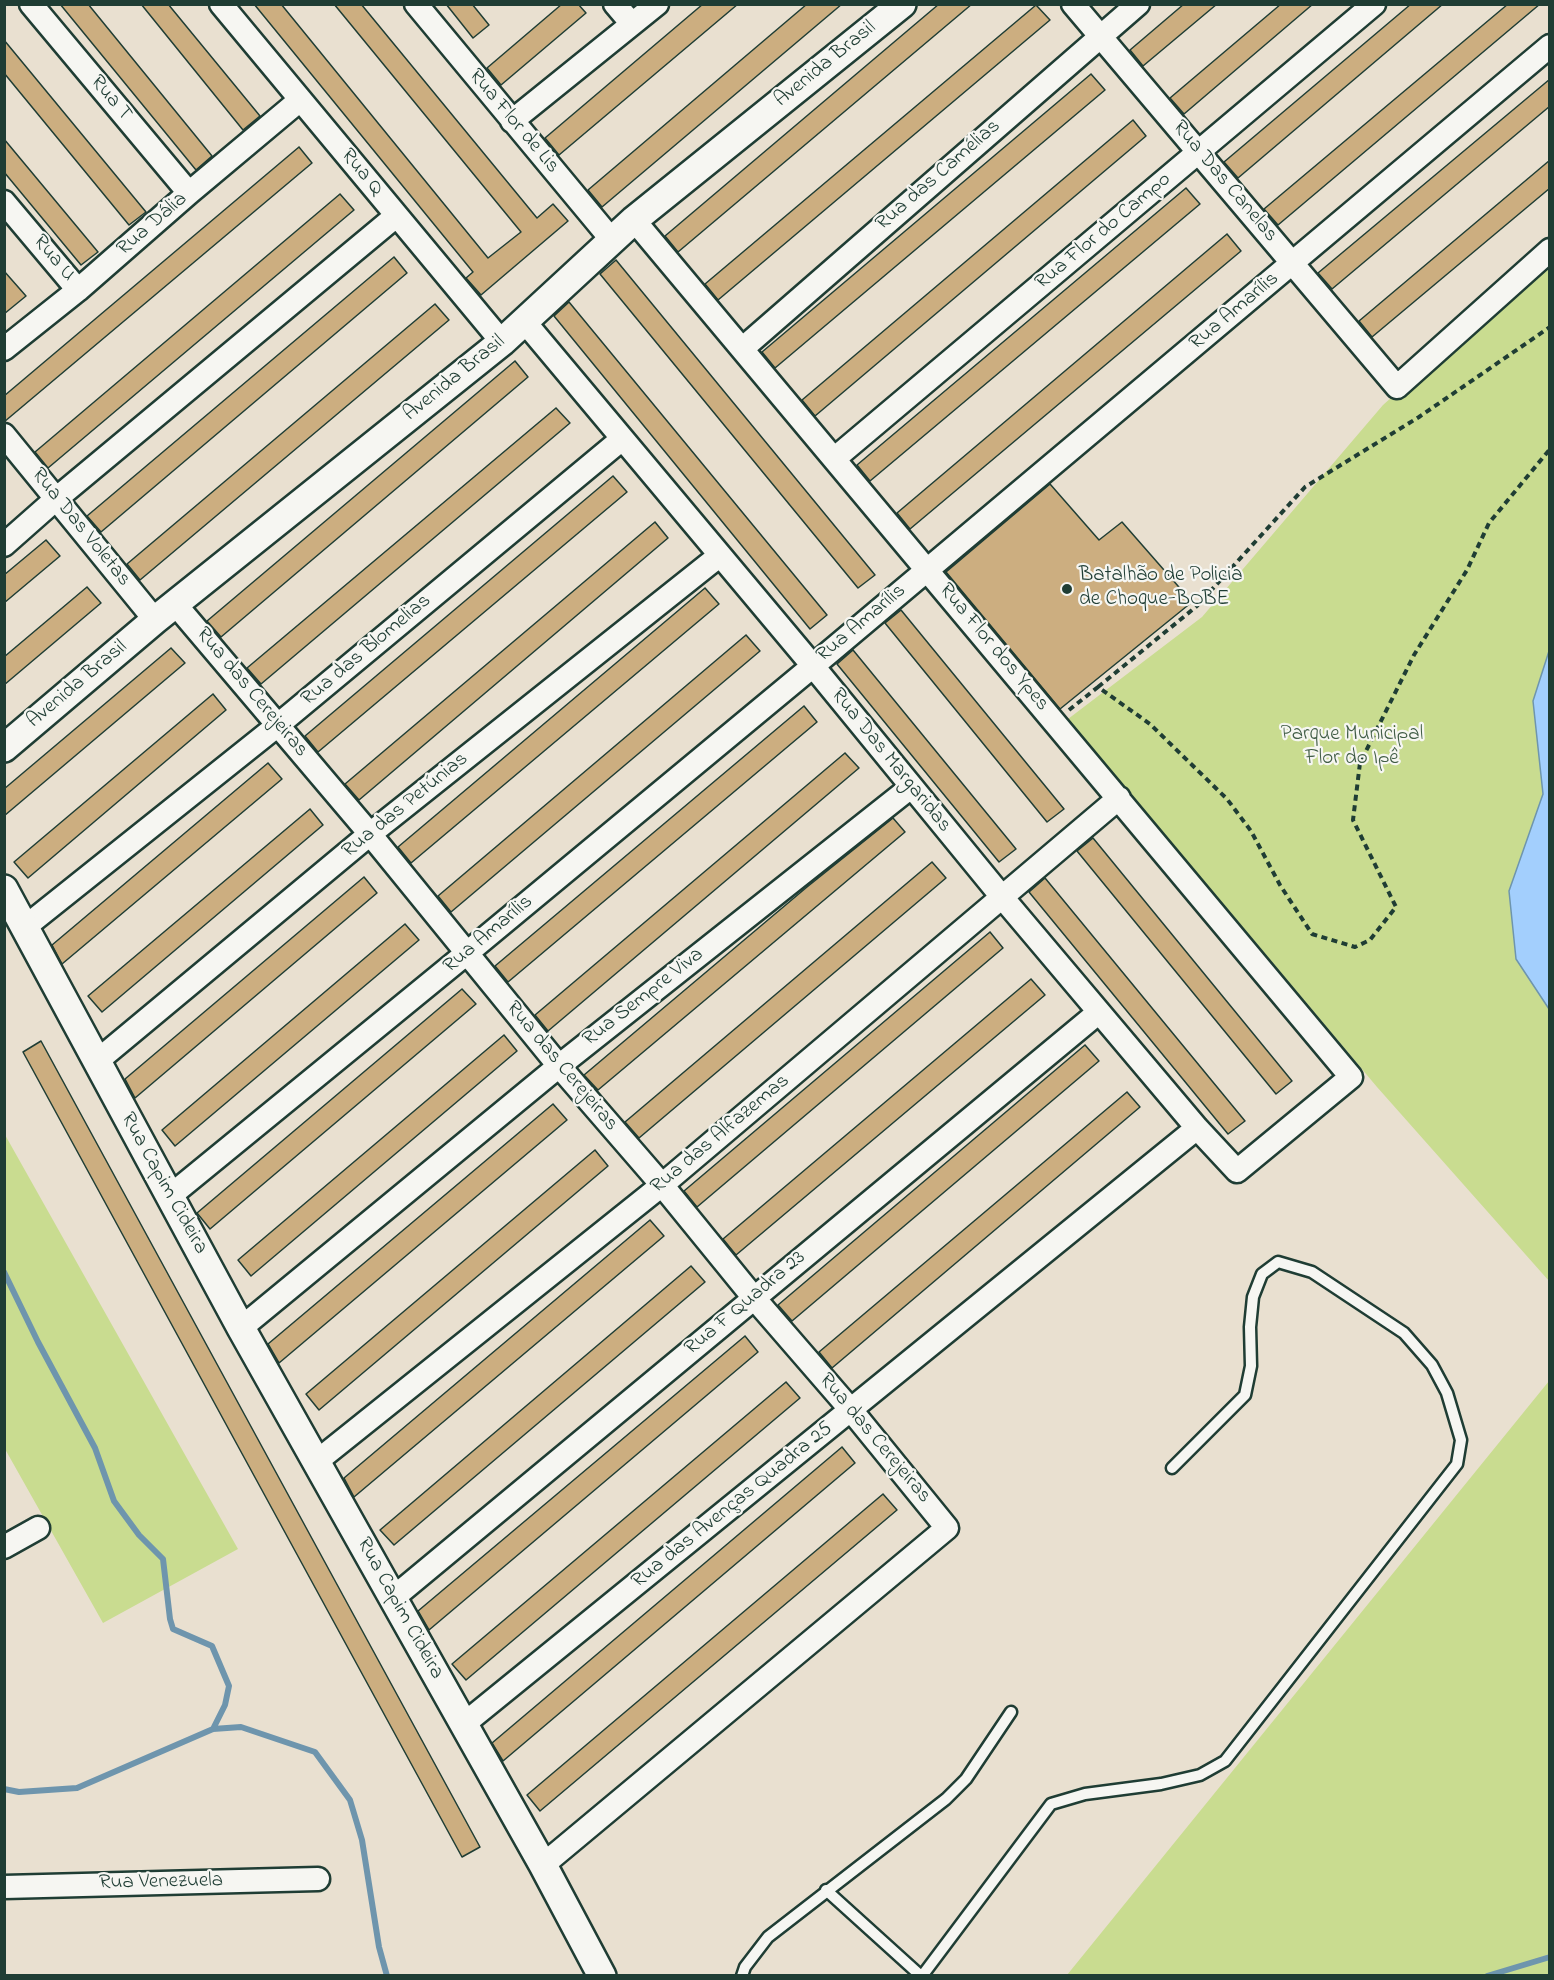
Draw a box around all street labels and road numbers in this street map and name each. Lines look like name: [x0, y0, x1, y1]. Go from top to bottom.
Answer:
street label: Avenida Brasil: [770, 16, 882, 114]
street label: Rua Flor de Lis: [462, 65, 564, 179]
street label: Rua T: [84, 71, 136, 127]
street label: Rua das Camélias: [871, 115, 1007, 237]
street label: Rua Das Canelas: [1166, 116, 1282, 248]
street label: Rua Q: [334, 144, 388, 202]
street label: Rua Flor do Campo: [1031, 168, 1177, 296]
street label: Rua Dália: [113, 188, 193, 262]
street label: Rua U: [26, 230, 80, 288]
street label: Rua Amarílis: [1185, 267, 1285, 357]
street label: Avenida Brasil: [399, 330, 511, 428]
street label: Rua Das Voletas: [25, 464, 135, 592]
street label: Rua Amarílis: [812, 579, 912, 669]
street label: Rua Flor dos Ypes: [932, 579, 1054, 717]
street label: Rua das Blomelias: [297, 589, 437, 713]
street label: Rua das Cerejeiras: [189, 623, 313, 763]
street label: Avenida Brasil: [23, 636, 133, 734]
street label: Rua Das Margaridas: [824, 684, 956, 838]
street label: Rua das Petúnias: [338, 748, 474, 864]
street label: Rua Amarílis: [439, 890, 539, 980]
street label: Rua Sempre Viva: [579, 943, 709, 1053]
street label: Rua das Cerejeiras: [499, 997, 623, 1137]
street label: Rua das Alfazemas: [647, 1070, 795, 1200]
street label: Rua Capim Cideira: [114, 1109, 212, 1259]
street label: Rua F Quadra 23: [681, 1246, 811, 1362]
street label: Rua das Cerejeiras: [812, 1369, 936, 1509]
street label: Rua das Avenças Quadra 25: [627, 1417, 839, 1595]
street label: Rua Capim Cideira: [350, 1534, 448, 1684]
street label: Rua Venezuela: [99, 1869, 223, 1897]

